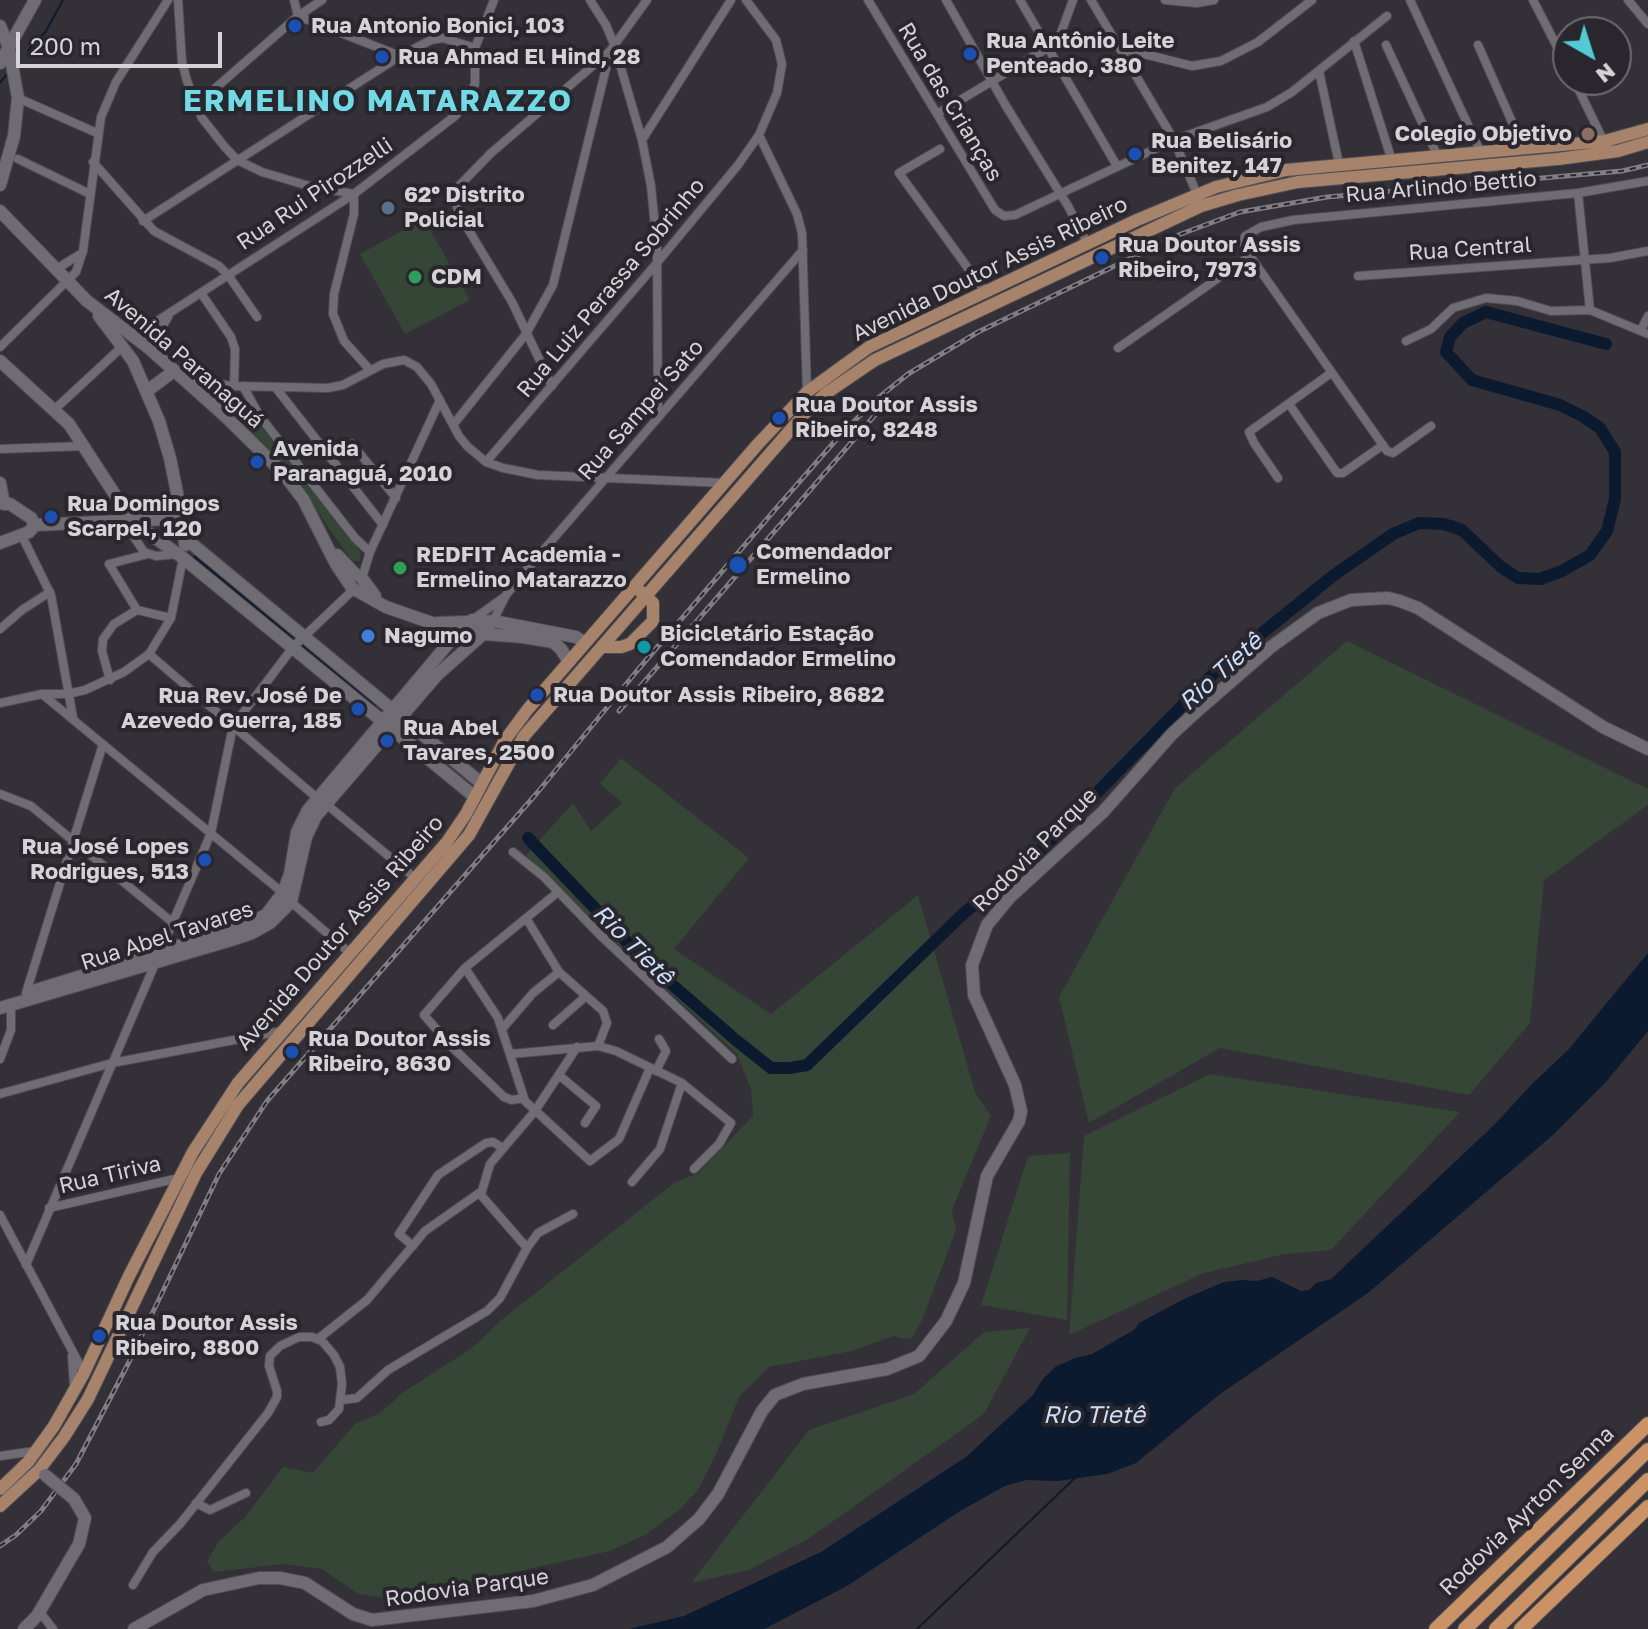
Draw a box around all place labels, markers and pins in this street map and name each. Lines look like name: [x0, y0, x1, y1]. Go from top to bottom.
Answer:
place label: Rua Antonio Bonici, 103: [311, 13, 565, 39]
marker: Rua Antonio Bonici, 103: [286, 17, 304, 35]
place label: Rua Antônio Leite Penteado, 380: [986, 28, 1174, 80]
place label: Rua Ahmad El Hind, 28: [398, 44, 640, 70]
marker: Rua Antônio Leite Penteado, 380: [961, 45, 979, 63]
marker: Rua Ahmad El Hind, 28: [373, 48, 391, 66]
place label: Colegio Objetivo: [1395, 121, 1572, 147]
marker: Colegio Objetivo: [1579, 125, 1597, 143]
place label: Rua Belisário Benitez, 147: [1151, 128, 1292, 180]
marker: Rua Belisário Benitez, 147: [1126, 145, 1144, 163]
place label: 62º Distrito Policial: [404, 182, 525, 234]
marker: 62º Distrito Policial: [379, 199, 397, 217]
place label: Rua Doutor Assis Ribeiro, 7973: [1118, 232, 1301, 284]
marker: Rua Doutor Assis Ribeiro, 7973: [1093, 249, 1111, 267]
place label: CDM: [431, 264, 482, 290]
marker: CDM: [406, 268, 424, 286]
place label: Rua Doutor Assis Ribeiro, 8248: [795, 392, 978, 444]
marker: Rua Doutor Assis Ribeiro, 8248: [770, 409, 788, 427]
place label: Avenida Paranaguá, 2010: [273, 436, 453, 488]
marker: Avenida Paranaguá, 2010: [248, 453, 266, 471]
place label: Rua Domingos Scarpel, 120: [67, 491, 220, 542]
marker: Rua Domingos Scarpel, 120: [42, 508, 60, 526]
place label: Comendador Ermelino: [756, 539, 892, 590]
place label: REDFIT Academia - Ermelino Matarazzo: [416, 542, 627, 594]
marker: Comendador Ermelino: [727, 554, 749, 576]
marker: REDFIT Academia - Ermelino Matarazzo: [391, 559, 409, 577]
place label: Bicicletário Estação Comendador Ermelino: [660, 621, 896, 672]
place label: Nagumo: [384, 623, 473, 649]
marker: Nagumo: [359, 627, 377, 645]
marker: Bicicletário Estação Comendador Ermelino: [635, 638, 653, 656]
place label: Rua Doutor Assis Ribeiro, 8682: [553, 682, 884, 708]
place label: Rua Rev. José De Azevedo Guerra, 185: [121, 683, 342, 734]
marker: Rua Doutor Assis Ribeiro, 8682: [528, 686, 546, 704]
marker: Rua Rev. José De Azevedo Guerra, 185: [349, 700, 367, 718]
place label: Rua Abel Tavares, 2500: [403, 715, 555, 766]
marker: Rua Abel Tavares, 2500: [378, 732, 396, 750]
place label: Rua José Lopes Rodrigues, 513: [22, 834, 189, 886]
marker: Rua José Lopes Rodrigues, 513: [196, 851, 214, 869]
place label: Rua Doutor Assis Ribeiro, 8630: [308, 1026, 491, 1078]
marker: Rua Doutor Assis Ribeiro, 8630: [283, 1043, 301, 1061]
place label: Rua Doutor Assis Ribeiro, 8800: [115, 1310, 298, 1362]
marker: Rua Doutor Assis Ribeiro, 8800: [90, 1327, 108, 1345]

